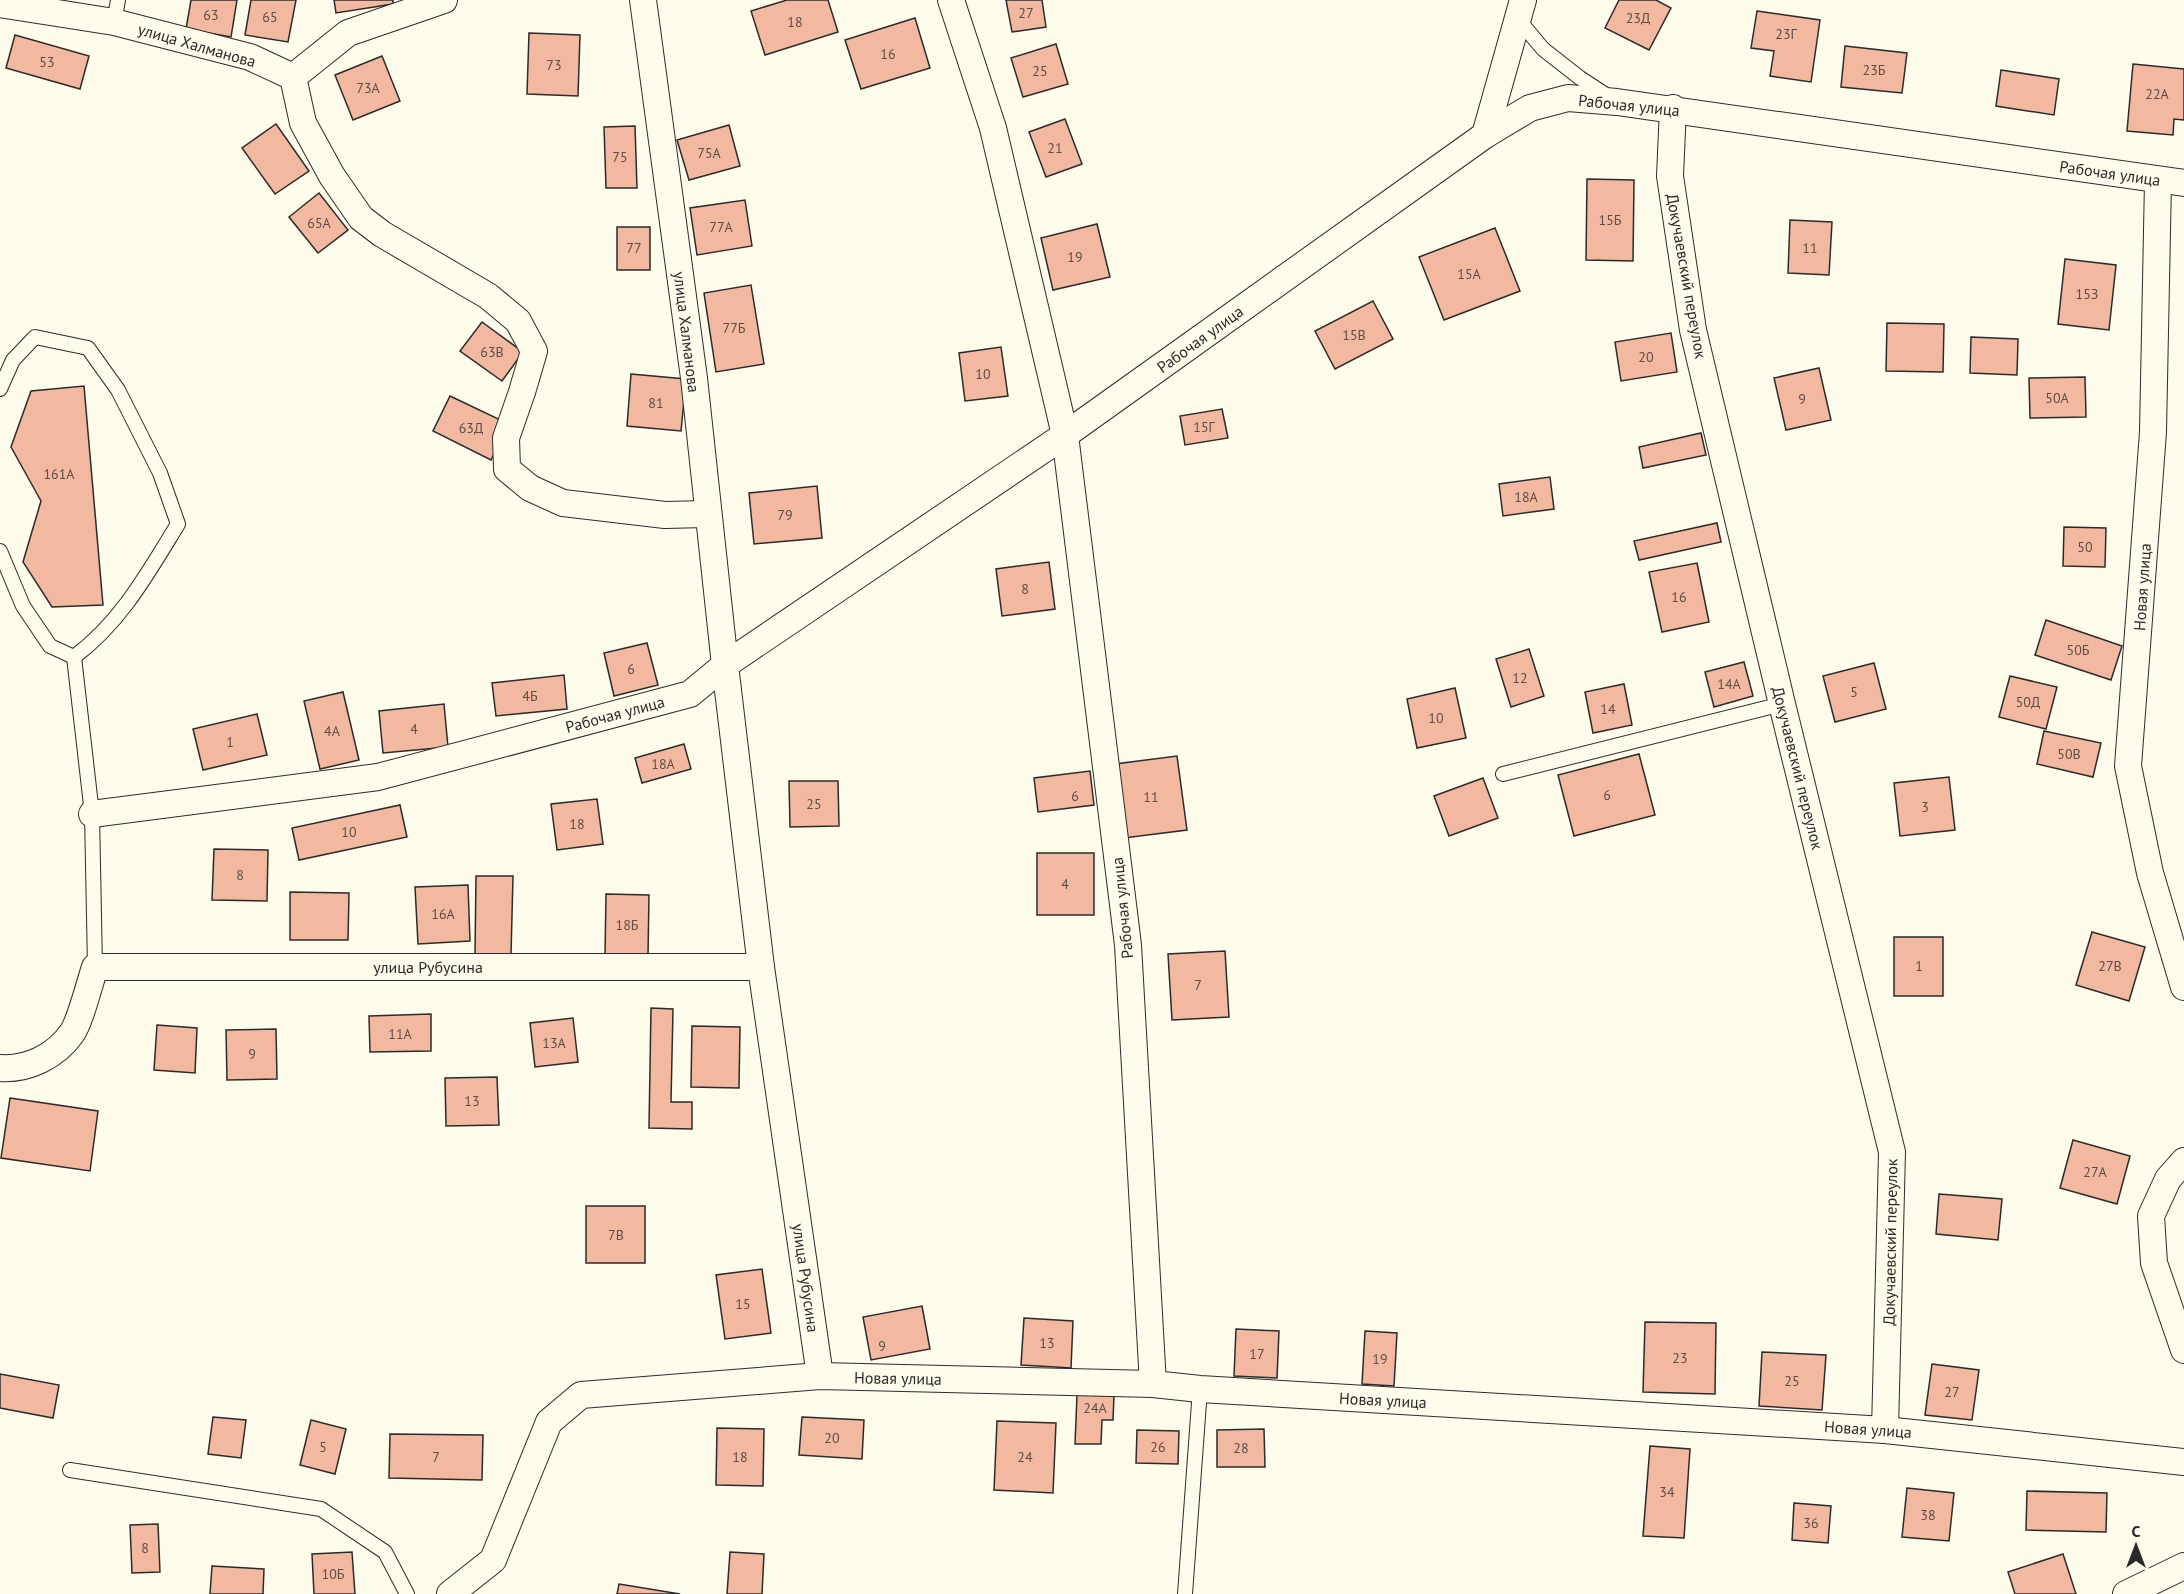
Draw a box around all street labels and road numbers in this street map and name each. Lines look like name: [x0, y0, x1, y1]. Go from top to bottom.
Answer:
street label: улица Халманова: [136, 19, 258, 71]
street label: Рабочая улица: [1577, 90, 1681, 120]
street label: Рабочая улица: [2058, 156, 2162, 190]
street label: Докучаевский переулок: [1663, 192, 1711, 360]
street label: улица Халманова: [670, 270, 704, 394]
street label: Рабочая улица: [1153, 301, 1247, 377]
street label: Новая улица: [2129, 542, 2155, 632]
street label: Докучаевский переулок: [1768, 684, 1828, 852]
street label: Рабочая улица: [563, 691, 667, 737]
street label: Рабочая улица: [1107, 856, 1137, 960]
street label: улица Рубусина: [373, 957, 483, 977]
street label: Докучаевский переулок: [1879, 1158, 1901, 1326]
street label: улица Рубусина: [788, 1222, 824, 1334]
street label: Новая улица: [854, 1367, 942, 1389]
street label: Новая улица: [1339, 1388, 1427, 1412]
street label: Новая улица: [1823, 1416, 1913, 1442]

